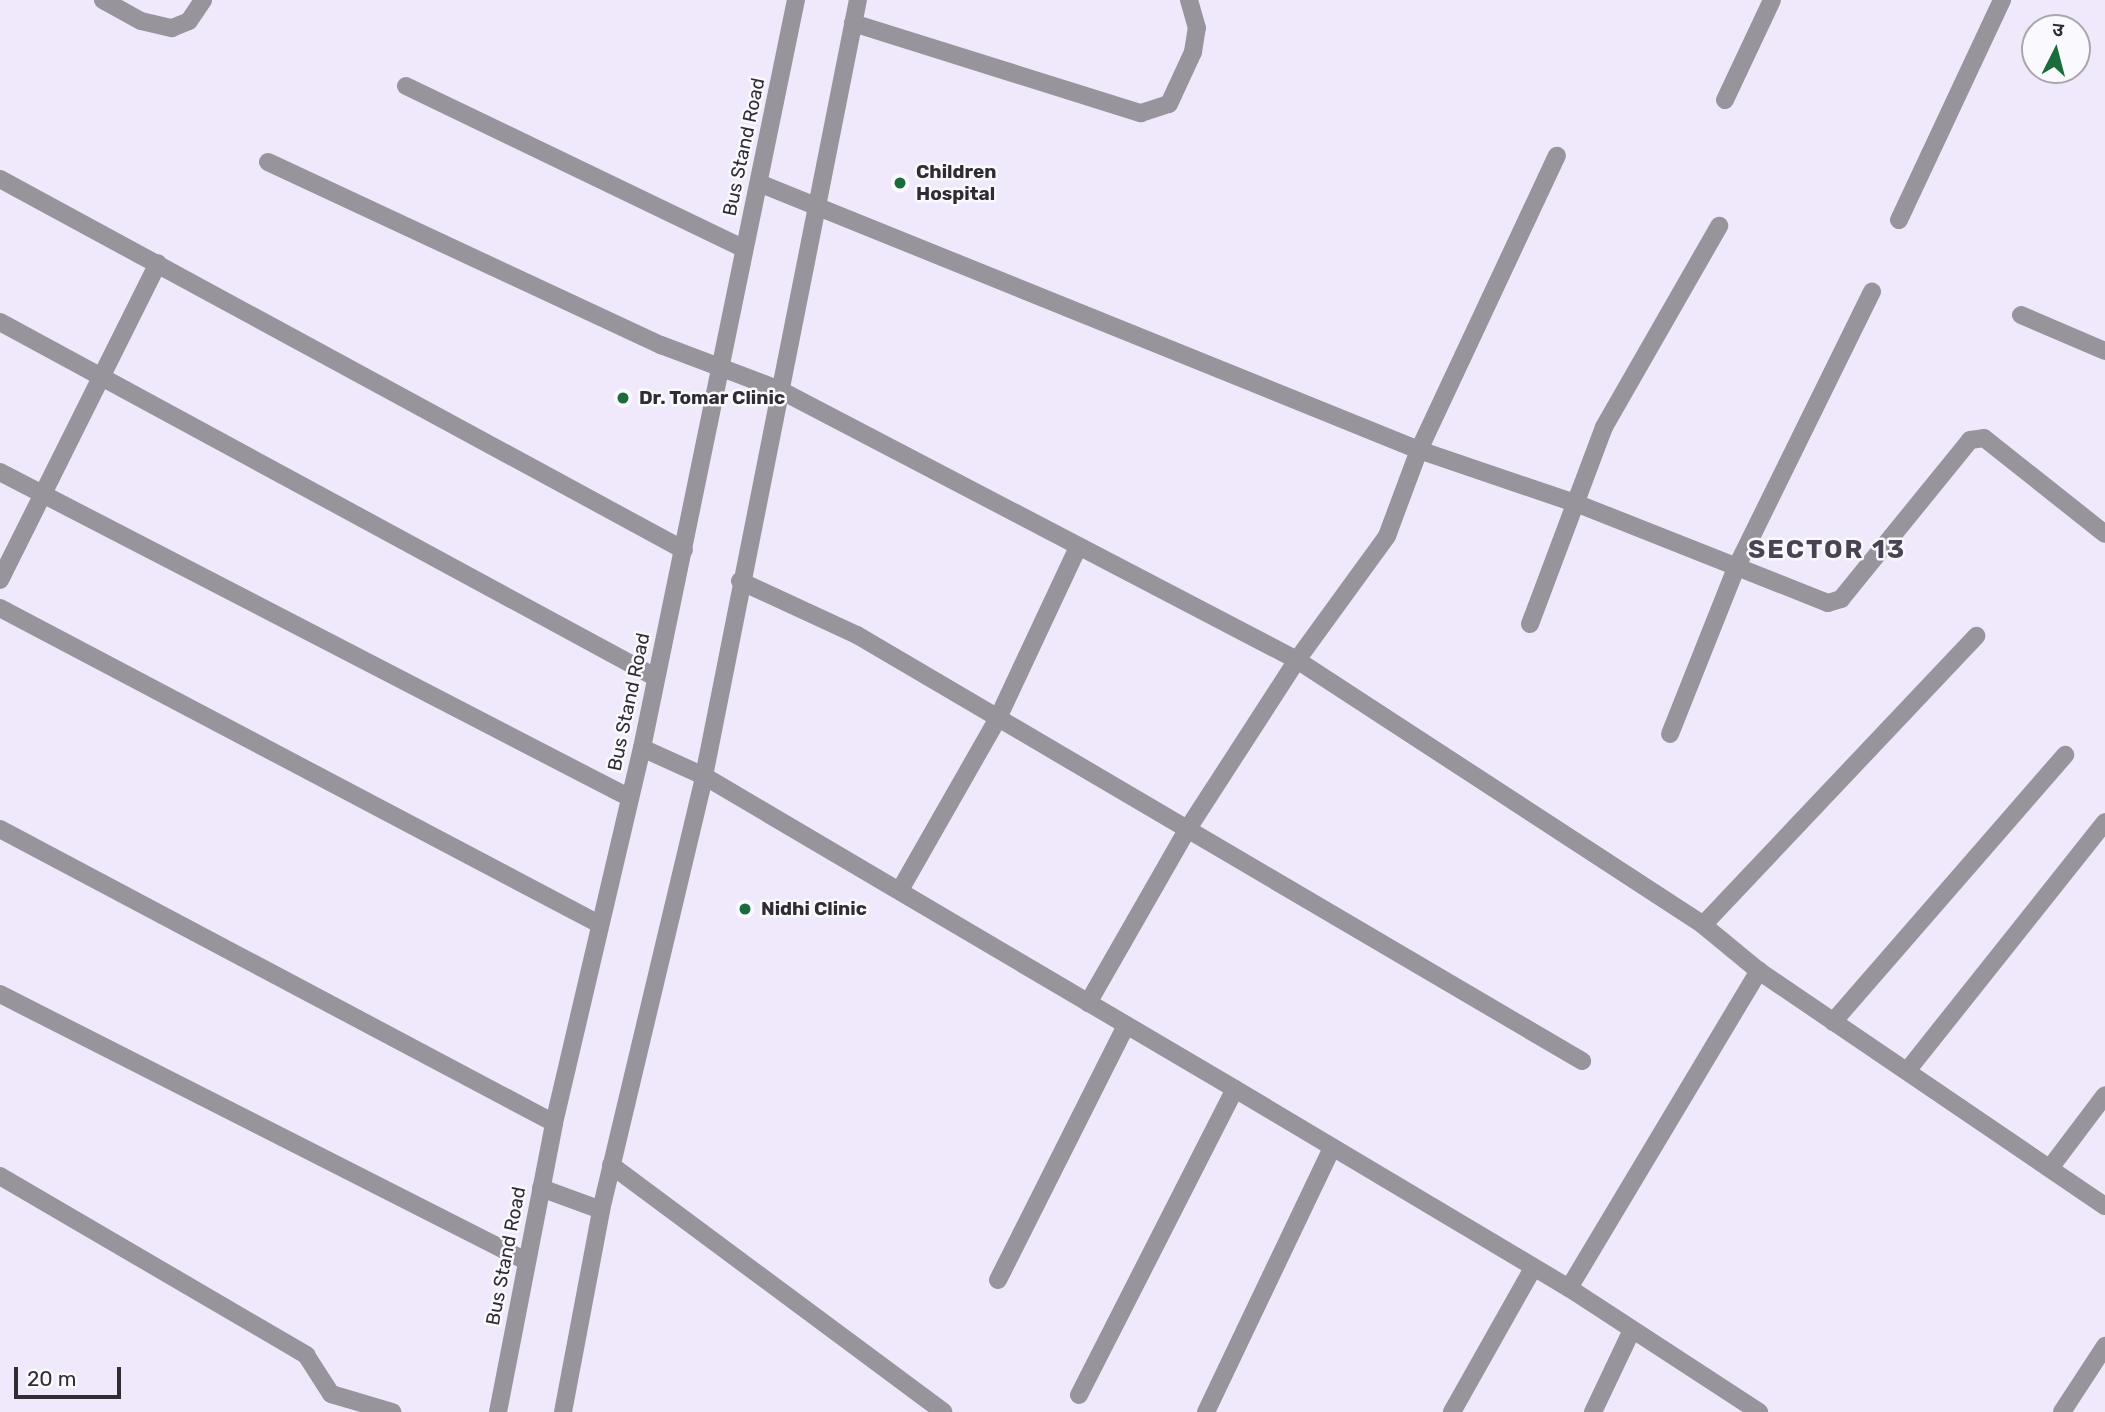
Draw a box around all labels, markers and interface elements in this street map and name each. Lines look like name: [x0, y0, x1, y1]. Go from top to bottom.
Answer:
north arrow: [2021, 14, 2091, 84]
text: उ: [2051, 18, 2065, 42]
street label: Bus Stand Road: [718, 76, 770, 218]
place label: Children Hospital: [916, 161, 997, 205]
marker: Children Hospital: [890, 173, 910, 193]
place label: Dr. Tomar Clinic: [639, 387, 786, 409]
marker: Dr. Tomar Clinic: [613, 388, 633, 408]
district label: SECTOR 13: [1749, 534, 1905, 566]
street label: Bus Stand Road: [603, 631, 655, 773]
place label: Nidhi Clinic: [761, 898, 867, 920]
marker: Nidhi Clinic: [735, 899, 755, 919]
street label: Bus Stand Road: [481, 1185, 531, 1327]
scale bar: [18, 1352, 124, 1396]
text: 20 m: [27, 1366, 76, 1391]

